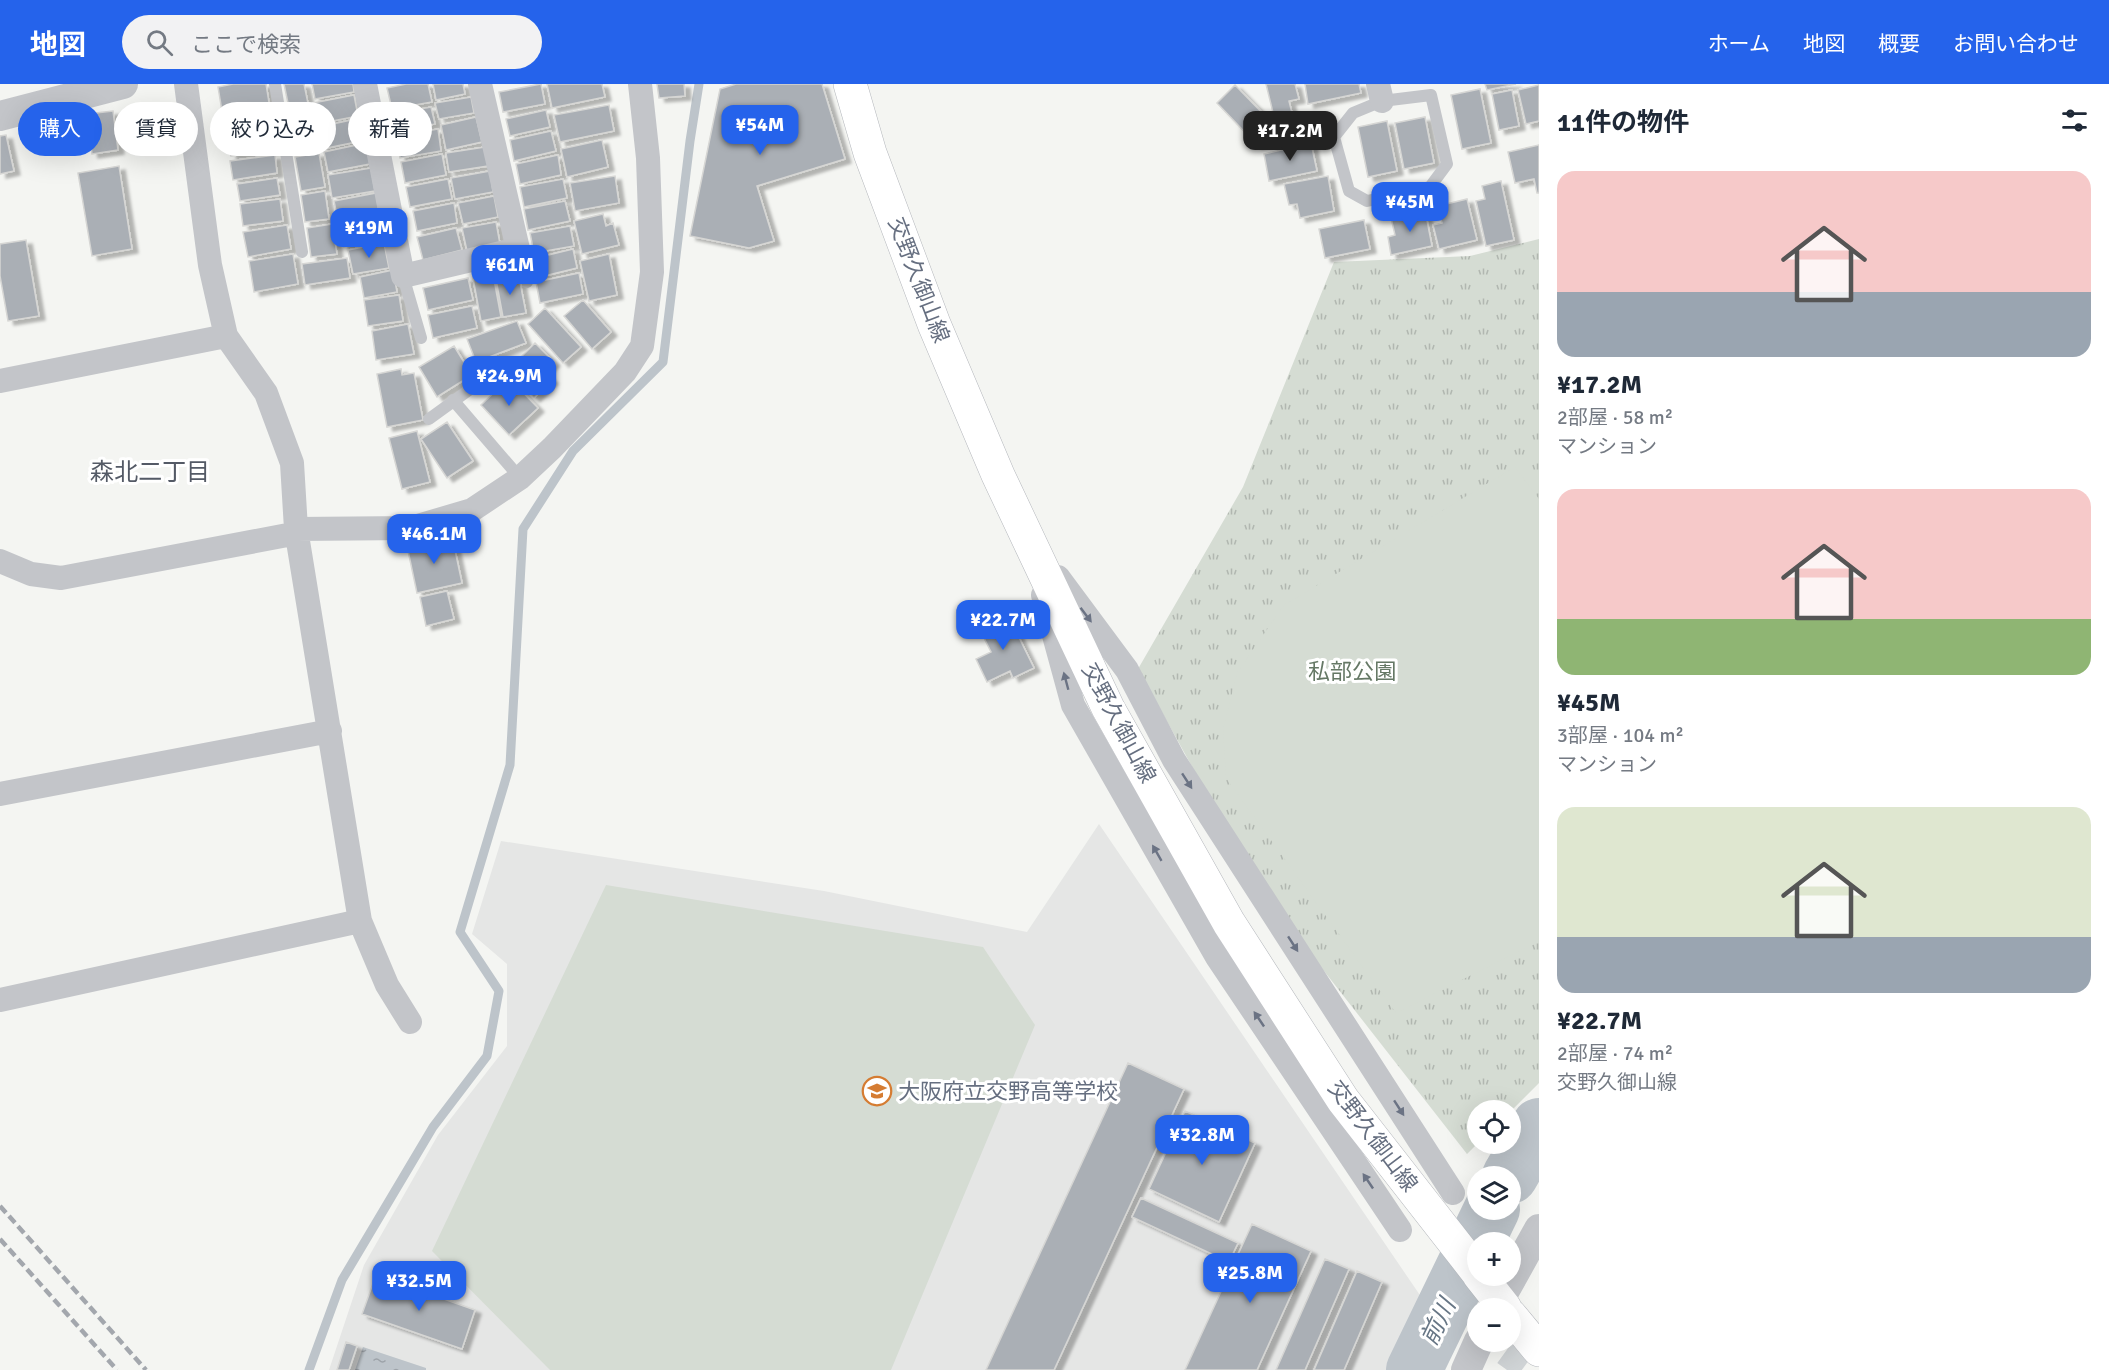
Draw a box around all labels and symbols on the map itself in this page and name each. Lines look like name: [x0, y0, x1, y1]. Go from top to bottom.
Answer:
pin: ¥54M: [724, 105, 796, 156]
pin: ¥17.2M: [1241, 111, 1339, 162]
pin: ¥45M: [1374, 182, 1446, 233]
pin: ¥19M: [333, 208, 405, 259]
street label: 交野久御山線: [883, 214, 955, 346]
pin: ¥61M: [474, 245, 546, 296]
pin: ¥24.9M: [460, 356, 558, 407]
district label: 森北二丁目: [90, 457, 210, 487]
pin: ¥46.1M: [385, 514, 483, 565]
pin: ¥22.7M: [954, 600, 1052, 651]
one-way arrow: [1080, 606, 1092, 622]
street label: 交野久御山線: [1076, 658, 1162, 788]
park label: 私部公園: [1308, 658, 1396, 685]
one-way arrow: [1061, 672, 1071, 690]
one-way arrow: [1181, 773, 1192, 789]
one-way arrow: [1152, 845, 1163, 861]
one-way arrow: [1288, 936, 1299, 953]
one-way arrow: [1254, 1011, 1265, 1027]
school or university icon: 大阪府立交野高等学校: [861, 1075, 893, 1107]
street label: 交野久御山線: [1322, 1075, 1424, 1197]
place label: 大阪府立交野高等学校: [898, 1078, 1118, 1105]
one-way arrow: [1393, 1100, 1405, 1116]
pin: ¥32.8M: [1153, 1115, 1251, 1166]
one-way arrow: [1362, 1173, 1373, 1189]
pin: ¥25.8M: [1201, 1253, 1299, 1304]
pin: ¥32.5M: [370, 1261, 468, 1312]
water label: 前川: [1414, 1291, 1463, 1350]

